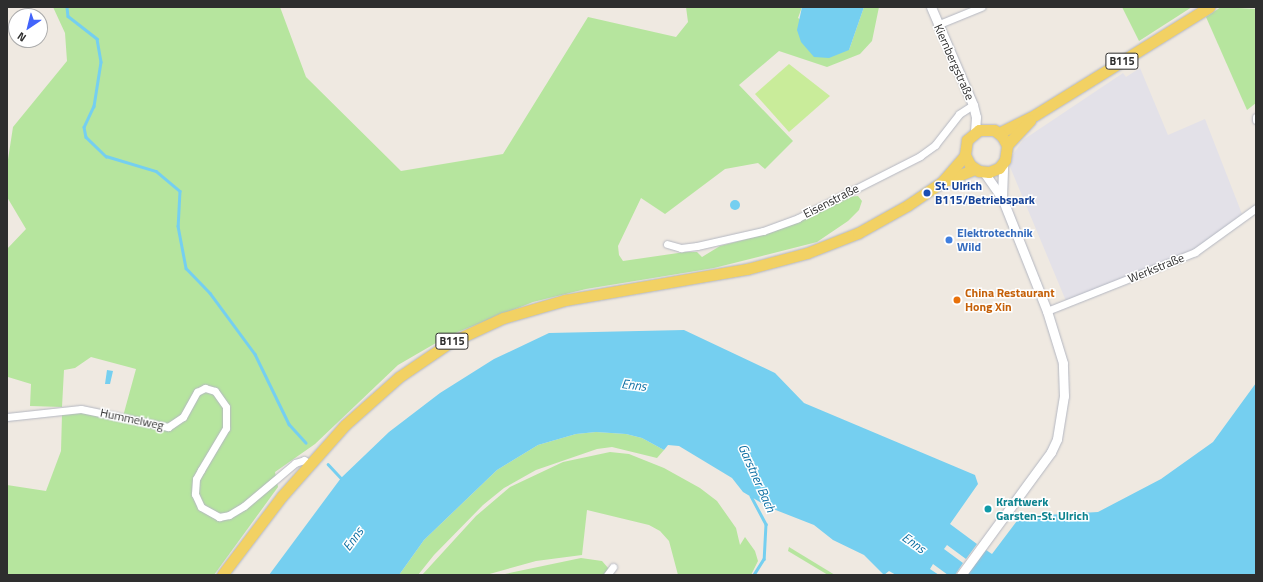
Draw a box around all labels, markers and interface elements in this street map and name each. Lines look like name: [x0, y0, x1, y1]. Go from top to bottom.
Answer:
north arrow: [8, 8, 48, 48]
street label: Kiernbergstraße: [931, 22, 977, 102]
text: N: [14, 28, 29, 46]
road number: B115: [1105, 52, 1139, 70]
place label: St. Ulrich B115/Betriebspark: [935, 179, 1035, 207]
street label: Eisenstraße: [801, 181, 861, 221]
marker: St. Ulrich B115/Betriebspark: [922, 188, 932, 198]
place label: Elektrotechnik Wild: [957, 226, 1033, 254]
marker: Elektrotechnik Wild: [944, 235, 954, 245]
street label: Werkstraße: [1126, 250, 1186, 286]
place label: China Restaurant Hong Xin: [965, 286, 1055, 314]
marker: China Restaurant Hong Xin: [952, 295, 962, 305]
road number: B115: [435, 332, 469, 350]
water label: Enns: [621, 376, 647, 394]
street label: Hummelweg: [99, 405, 165, 433]
water label: Garstner Bach: [735, 442, 779, 514]
place label: Kraftwerk Garsten-St. Ulrich: [996, 495, 1089, 523]
marker: Kraftwerk Garsten-St. Ulrich: [983, 504, 993, 514]
water label: Enns: [339, 524, 367, 554]
water label: Enns: [899, 529, 929, 557]

